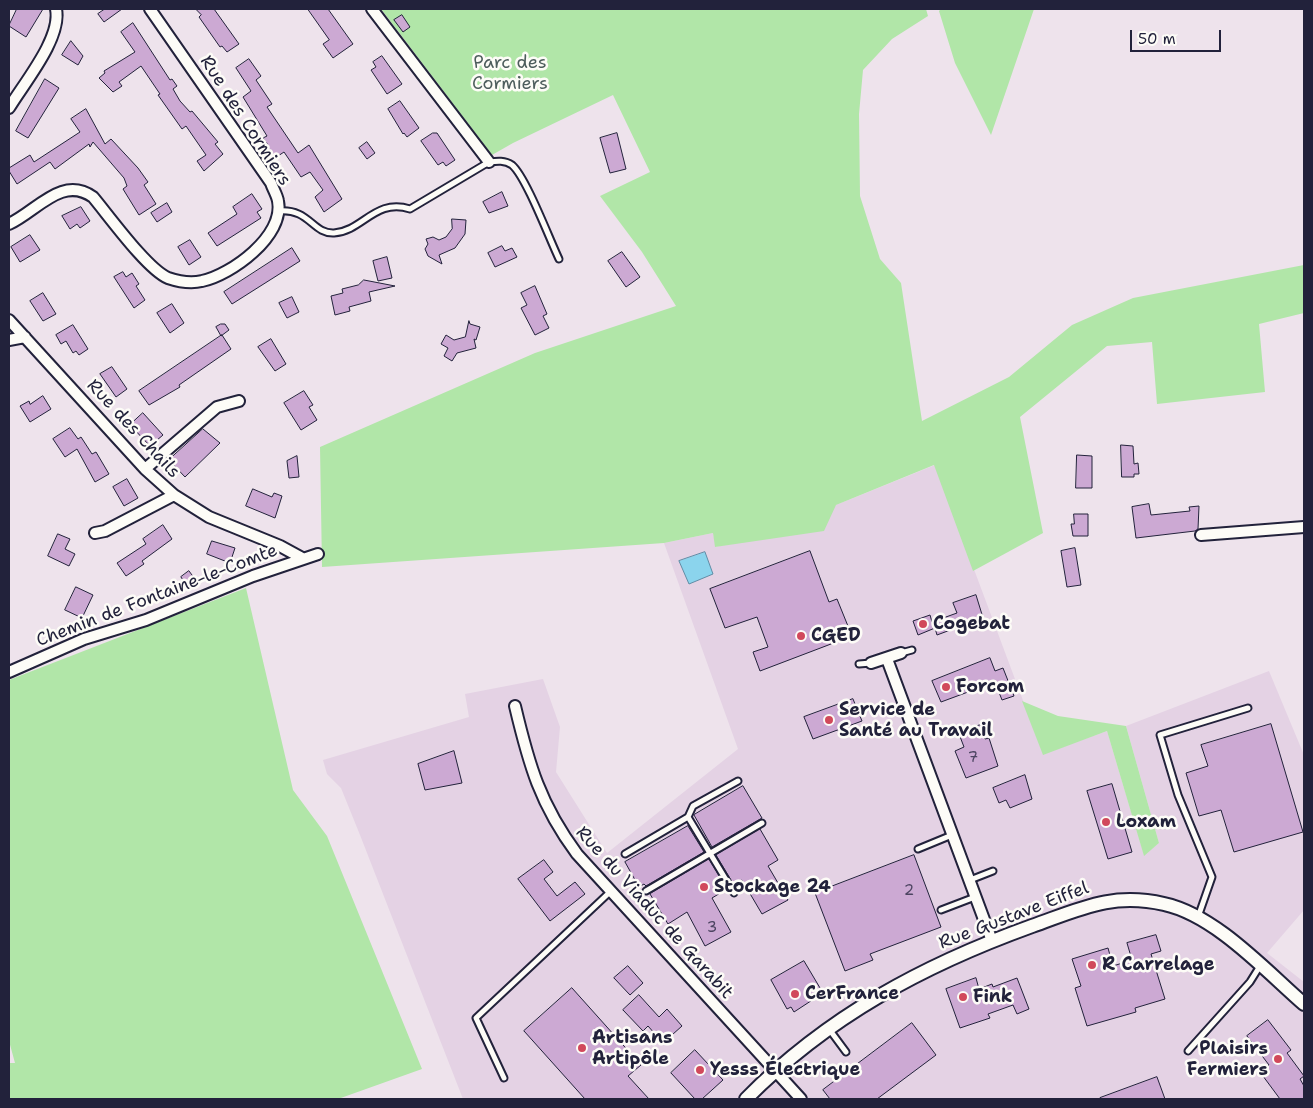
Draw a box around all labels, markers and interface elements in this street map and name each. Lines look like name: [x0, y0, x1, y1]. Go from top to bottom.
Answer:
scale bar: [1133, 20, 1224, 52]
text: 50 m: [1138, 29, 1176, 49]
street label: Rue des Cormiers: [195, 52, 295, 190]
park label: Parc des Cormiers: [472, 52, 548, 94]
street label: Rue des Chails: [82, 375, 184, 483]
street label: Chemin de Fontaine-le-Comte: [33, 540, 281, 652]
place label: Cogebat: [933, 613, 1010, 635]
marker: Cogebat: [917, 618, 929, 630]
place label: CGED: [811, 625, 861, 647]
marker: CGED: [795, 630, 807, 642]
place label: Forcom: [956, 676, 1024, 698]
marker: Forcom: [940, 681, 952, 693]
place label: Service de Santé au Travail: [839, 699, 993, 742]
marker: Service de Santé au Travail: [823, 714, 835, 726]
house number: 7: [968, 749, 978, 767]
place label: Loxam: [1116, 811, 1176, 833]
marker: Loxam: [1100, 816, 1112, 828]
street label: Rue du Viaduc de Garabit: [571, 822, 737, 1004]
place label: Stockage 24: [714, 876, 831, 898]
street label: Rue Gustave Eiffel: [936, 877, 1092, 955]
marker: Stockage 24: [698, 881, 710, 893]
house number: 2: [904, 882, 914, 900]
house number: 3: [707, 919, 717, 937]
place label: R Carrelage: [1102, 954, 1215, 976]
marker: R Carrelage: [1086, 959, 1098, 971]
place label: CerFrance: [805, 983, 899, 1005]
place label: Fink: [973, 986, 1013, 1008]
marker: CerFrance: [789, 988, 801, 1000]
marker: Fink: [957, 991, 969, 1003]
place label: Artisans Artipôle: [592, 1027, 673, 1070]
place label: Plaisirs Fermiers: [1187, 1038, 1268, 1080]
marker: Artisans Artipôle: [576, 1042, 588, 1054]
marker: Plaisirs Fermiers: [1272, 1053, 1284, 1065]
place label: Yesss Électrique: [710, 1059, 860, 1081]
marker: Yesss Électrique: [694, 1064, 706, 1076]

